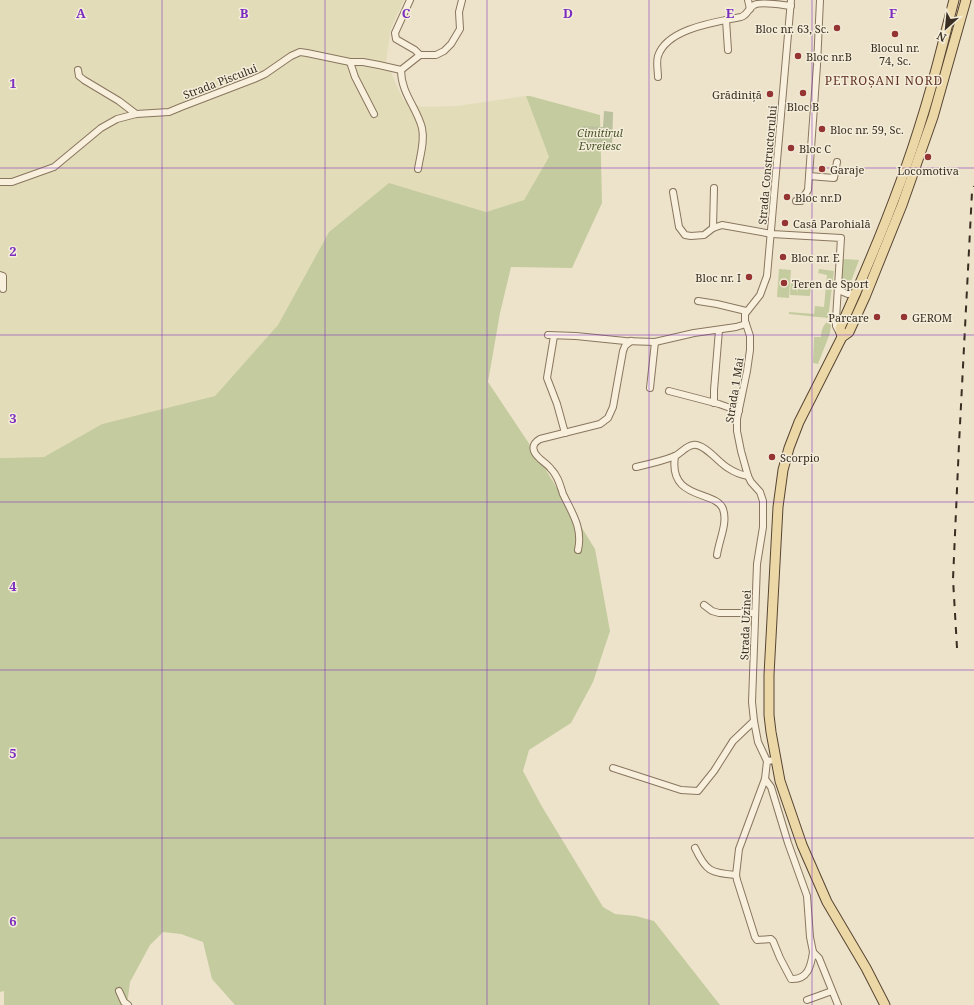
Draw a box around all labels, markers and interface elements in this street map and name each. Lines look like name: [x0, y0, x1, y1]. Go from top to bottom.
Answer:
text: A: [76, 4, 86, 22]
text: B: [240, 4, 249, 22]
text: C: [402, 4, 411, 22]
text: D: [563, 4, 573, 22]
text: E: [726, 4, 735, 22]
text: F: [889, 4, 897, 22]
north arrow: [926, 8, 966, 48]
place label: Bloc nr. 63, Sc.: [755, 21, 829, 36]
marker: Bloc nr. 63, Sc.: [832, 23, 842, 33]
marker: Blocul nr. 74, Sc.: [890, 29, 900, 39]
text: N: [934, 29, 949, 46]
place label: Blocul nr. 74, Sc.: [870, 40, 920, 68]
place label: Bloc nr.B: [806, 49, 852, 64]
marker: Bloc nr.B: [793, 51, 803, 61]
street label: Strada Piscului: [181, 60, 260, 102]
district label: PETROȘANI NORD: [825, 72, 943, 89]
text: 1: [9, 74, 17, 92]
place label: Grădiniță: [712, 87, 762, 102]
marker: Bloc B: [798, 88, 808, 98]
marker: Grădiniță: [765, 89, 775, 99]
place label: Bloc B: [787, 99, 819, 114]
street label: Strada Constructorului: [754, 104, 780, 225]
place label: Bloc nr. 59, Sc.: [830, 122, 904, 137]
marker: Bloc nr. 59, Sc.: [817, 124, 827, 134]
park label: Cimitirul Evreiesc: [577, 125, 624, 153]
place label: Bloc C: [799, 141, 831, 156]
marker: Bloc C: [786, 143, 796, 153]
marker: Locomotiva: [923, 152, 933, 162]
place label: Garaje: [830, 162, 865, 177]
place label: Locomotiva: [897, 163, 959, 178]
marker: Garaje: [817, 164, 827, 174]
place label: Bloc nr.D: [795, 190, 842, 205]
marker: Bloc nr.D: [782, 192, 792, 202]
place label: Casă Parohială: [793, 216, 871, 231]
marker: Casă Parohială: [780, 218, 790, 228]
text: 2: [9, 242, 17, 260]
place label: Bloc nr. E: [791, 250, 840, 265]
marker: Bloc nr. E: [778, 252, 788, 262]
place label: Bloc nr. I: [695, 270, 741, 285]
marker: Bloc nr. I: [744, 272, 754, 282]
place label: Teren de Sport: [792, 276, 869, 291]
marker: Teren de Sport: [779, 278, 789, 288]
place label: Parcare: [828, 310, 869, 325]
place label: GEROM: [912, 310, 952, 325]
marker: Parcare: [872, 312, 882, 322]
marker: GEROM: [899, 312, 909, 322]
street label: Strada 1 Mai: [721, 356, 747, 424]
text: 3: [9, 409, 17, 427]
place label: Scorpio: [780, 450, 820, 465]
marker: Scorpio: [767, 452, 777, 462]
text: 4: [9, 577, 17, 595]
street label: Strada Uzinei: [736, 589, 754, 660]
text: 5: [9, 744, 17, 762]
text: 6: [9, 912, 17, 930]

